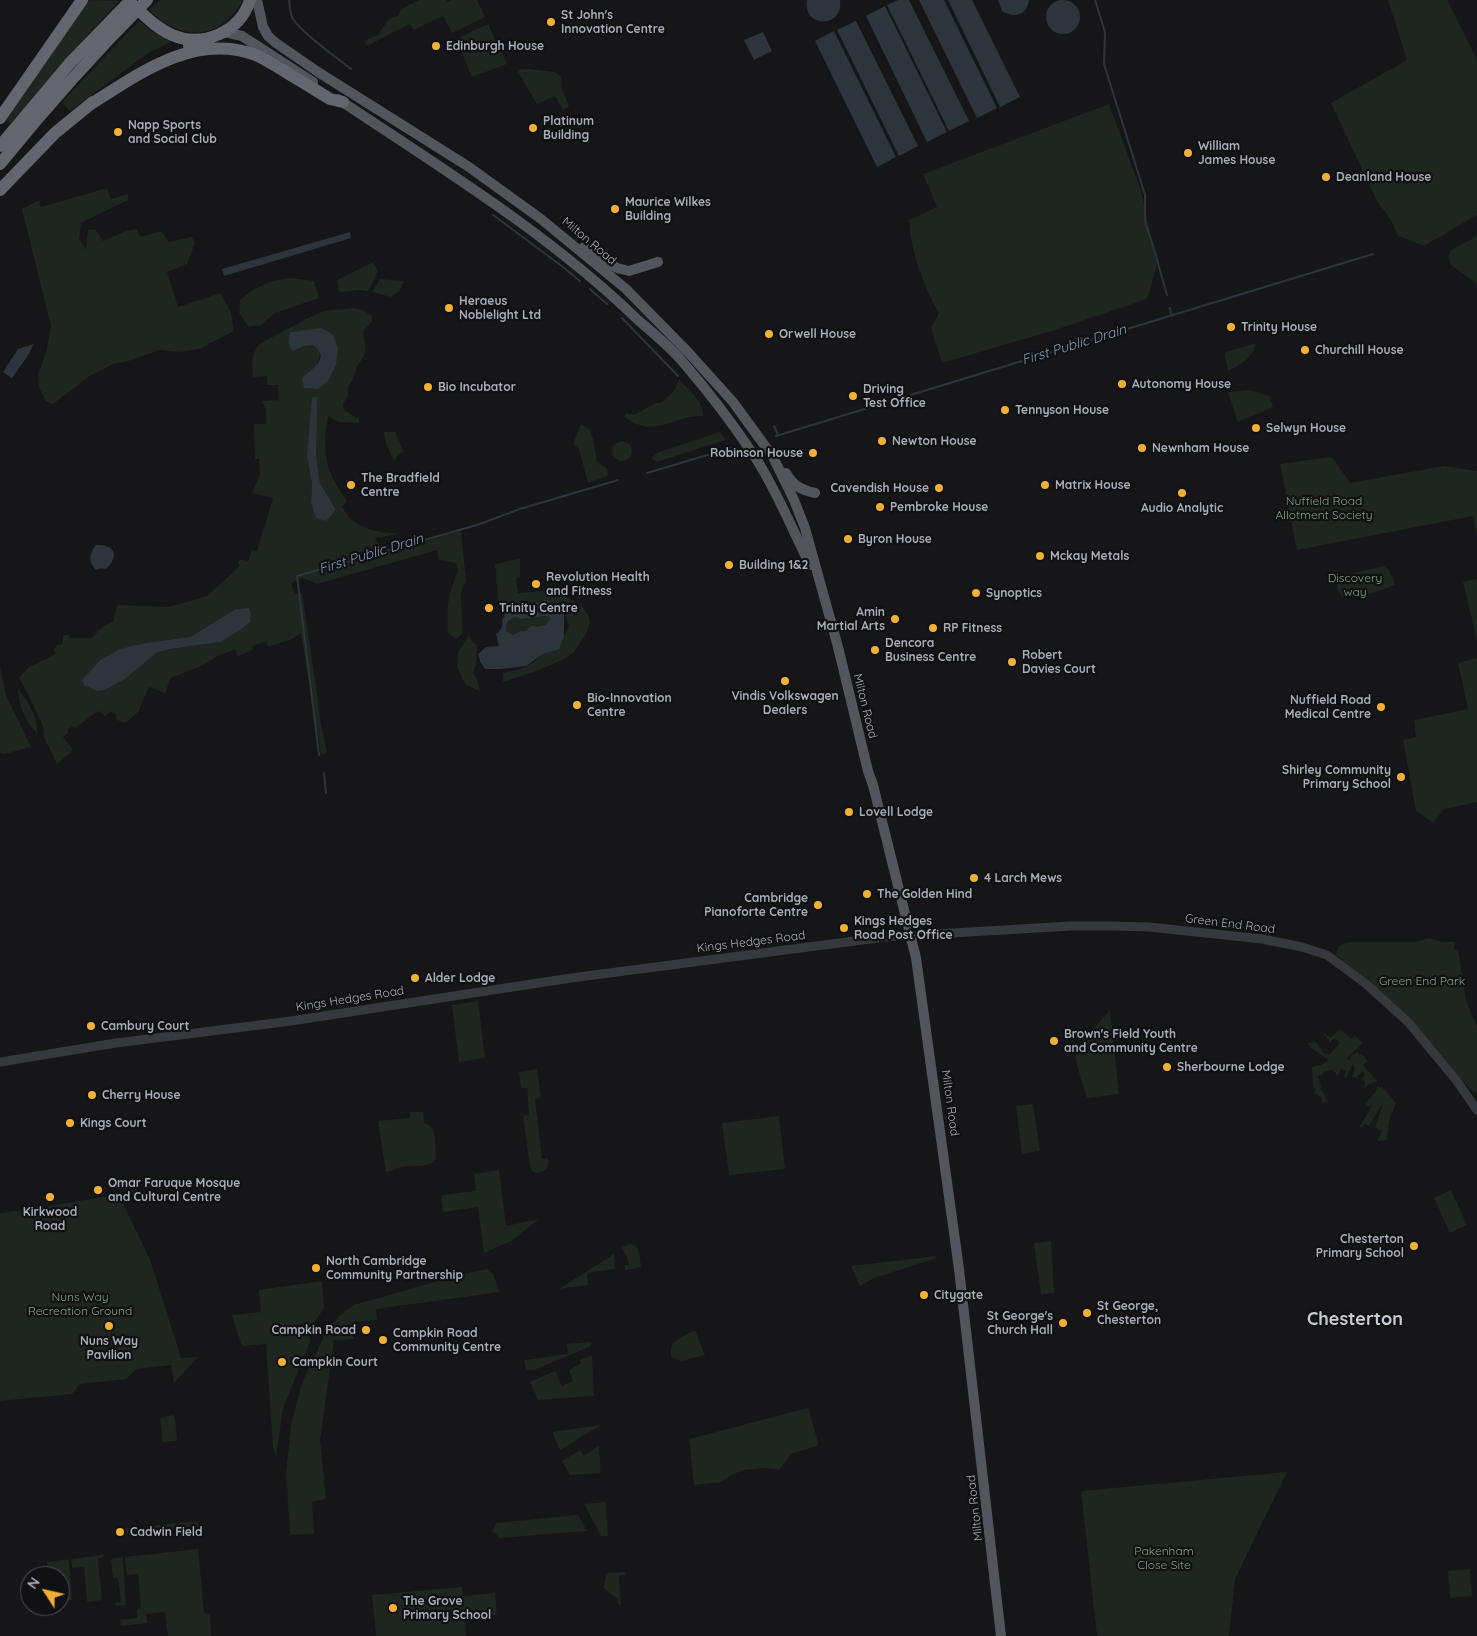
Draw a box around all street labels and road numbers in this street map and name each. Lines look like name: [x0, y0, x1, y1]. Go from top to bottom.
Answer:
street label: Milton Road: [559, 214, 619, 268]
street label: Milton Road: [850, 672, 880, 740]
street label: Green End Road: [1184, 911, 1276, 937]
street label: Kings Hedges Road: [696, 928, 806, 956]
street label: Kings Hedges Road: [295, 983, 405, 1015]
street label: Milton Road: [938, 1069, 962, 1137]
street label: Milton Road: [964, 1474, 986, 1542]

